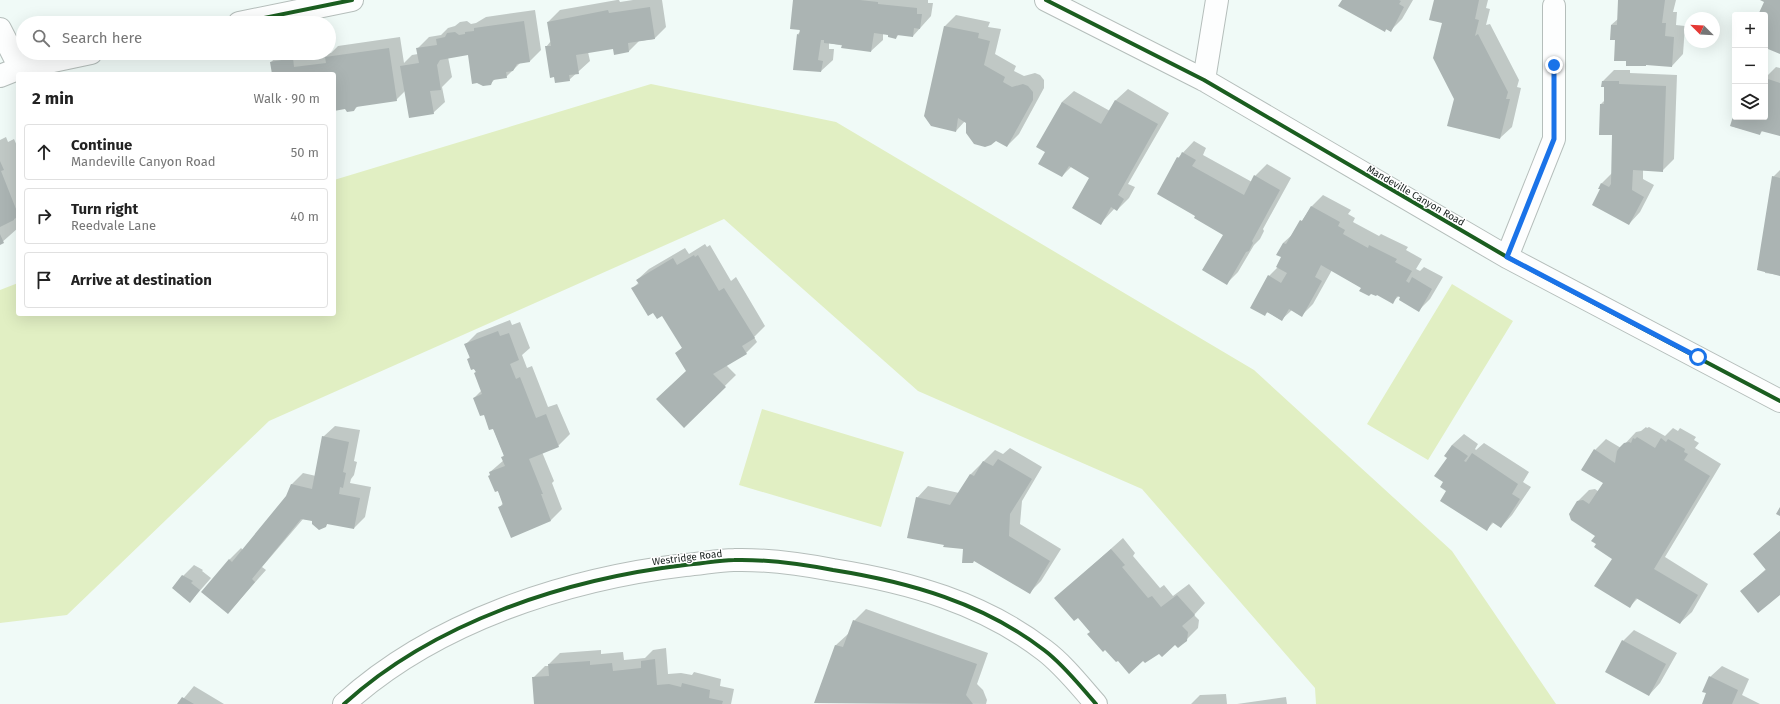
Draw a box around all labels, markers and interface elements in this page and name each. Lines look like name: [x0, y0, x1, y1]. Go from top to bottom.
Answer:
north arrow: [1684, 12, 1720, 48]
map controls: [1732, 12, 1768, 120]
button: +: [1732, 12, 1768, 48]
search box: [16, 16, 336, 60]
icon: search: [30, 27, 52, 49]
text: Search here: [62, 29, 142, 47]
button: −: [1732, 48, 1768, 84]
route end: [1545, 56, 1563, 74]
button: layers: [1732, 84, 1768, 120]
text: 2 min: [32, 88, 74, 109]
text: Walk · 90 m: [254, 91, 320, 106]
text: Continue: [71, 136, 132, 154]
icon: ahead: [33, 141, 55, 163]
text: 50 m: [291, 145, 319, 160]
text: Mandeville Canyon Road: [71, 154, 215, 169]
street label: Mandeville Canyon Road: [1364, 163, 1467, 229]
text: Turn right: [71, 200, 138, 218]
icon: right: [33, 205, 55, 227]
text: 40 m: [290, 209, 319, 224]
text: Reedvale Lane: [71, 218, 156, 233]
icon: arrive: [33, 269, 55, 291]
text: Arrive at destination: [71, 271, 212, 289]
route start: [1689, 348, 1707, 366]
street label: Westridge Road: [651, 548, 723, 568]

